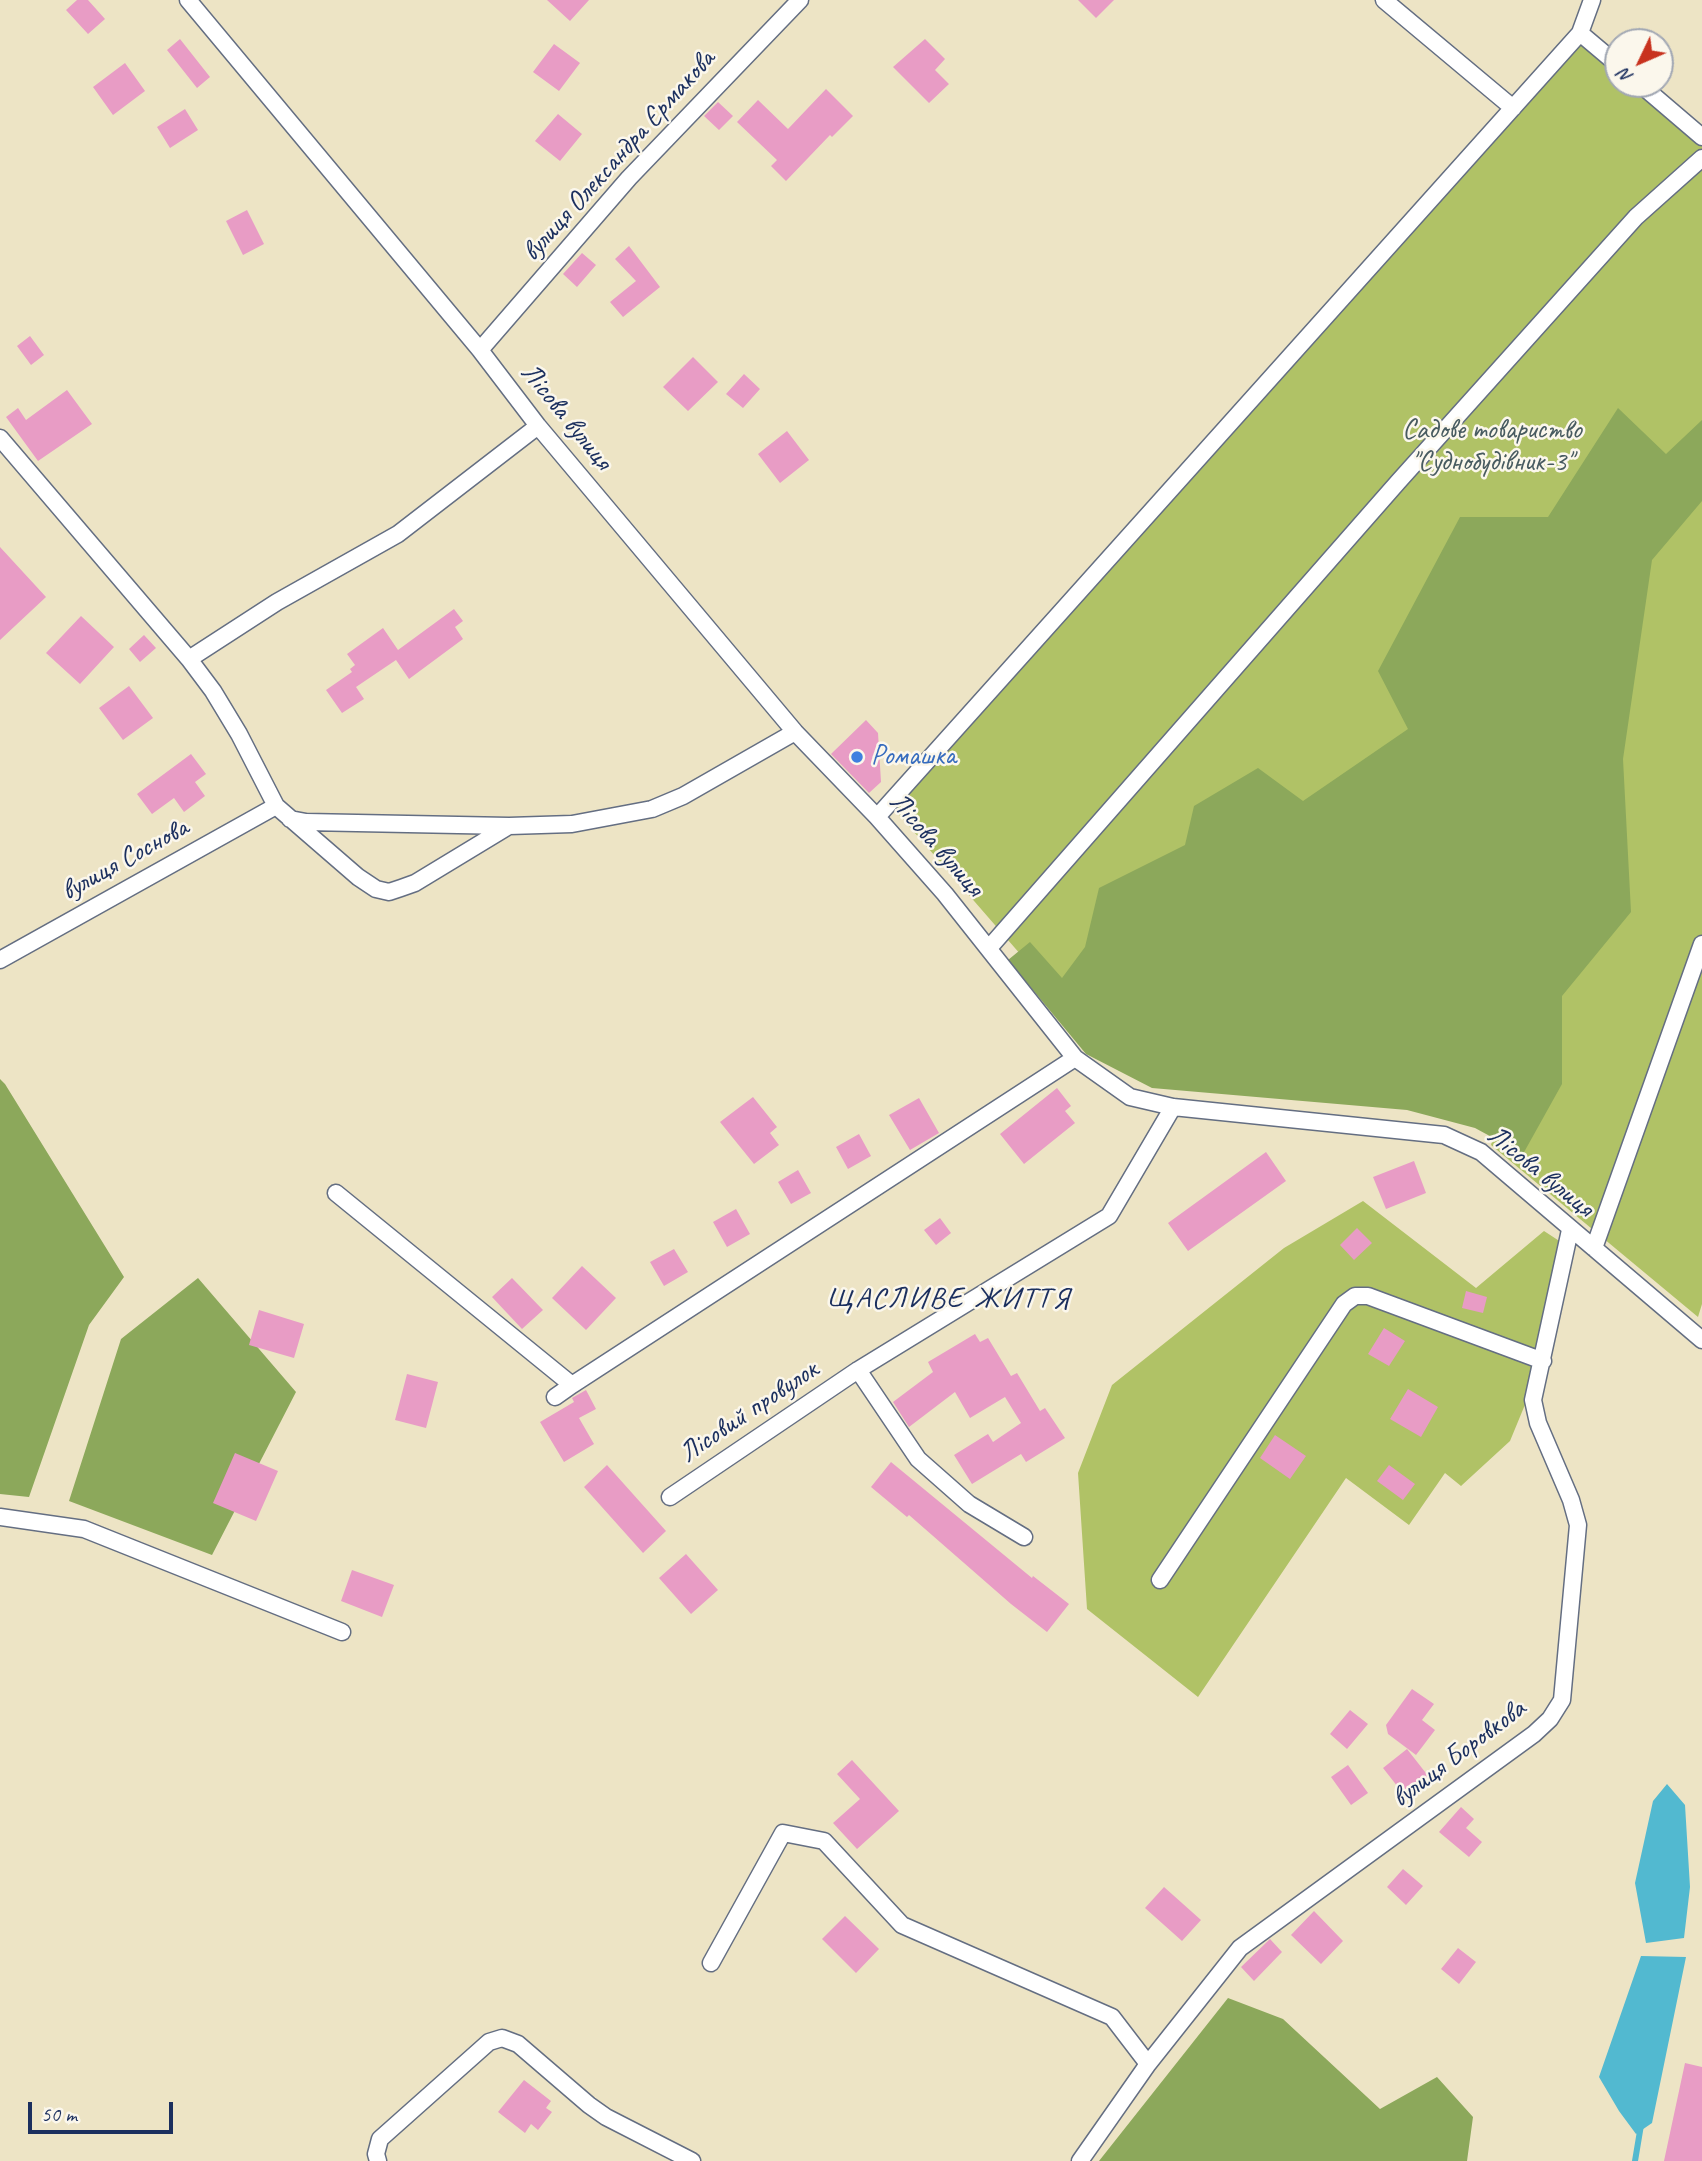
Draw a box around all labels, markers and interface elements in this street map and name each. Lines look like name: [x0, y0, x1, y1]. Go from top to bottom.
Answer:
north arrow: [1604, 28, 1674, 98]
street label: вулиця Олександра Єрмакова: [515, 43, 723, 269]
text: N: [1613, 64, 1638, 89]
street label: Лісова вулиця: [513, 357, 619, 477]
park label: Садове товариство "Суднобудівник-3": [1402, 414, 1582, 480]
place label: Ромашка: [871, 740, 956, 774]
marker: Ромашка: [849, 749, 865, 765]
street label: Лісова вулиця: [882, 786, 990, 904]
street label: вулиця Соснова: [56, 811, 194, 909]
street label: Лісова вулиця: [1480, 1119, 1600, 1225]
district label: ЩАСЛИВЕ ЖИТТЯ: [829, 1281, 1069, 1317]
street label: Лісовий провулок: [673, 1353, 825, 1471]
street label: вулиця Боровкова: [1385, 1693, 1533, 1815]
scale bar: [32, 2088, 177, 2132]
text: 50 m: [41, 2101, 77, 2127]

